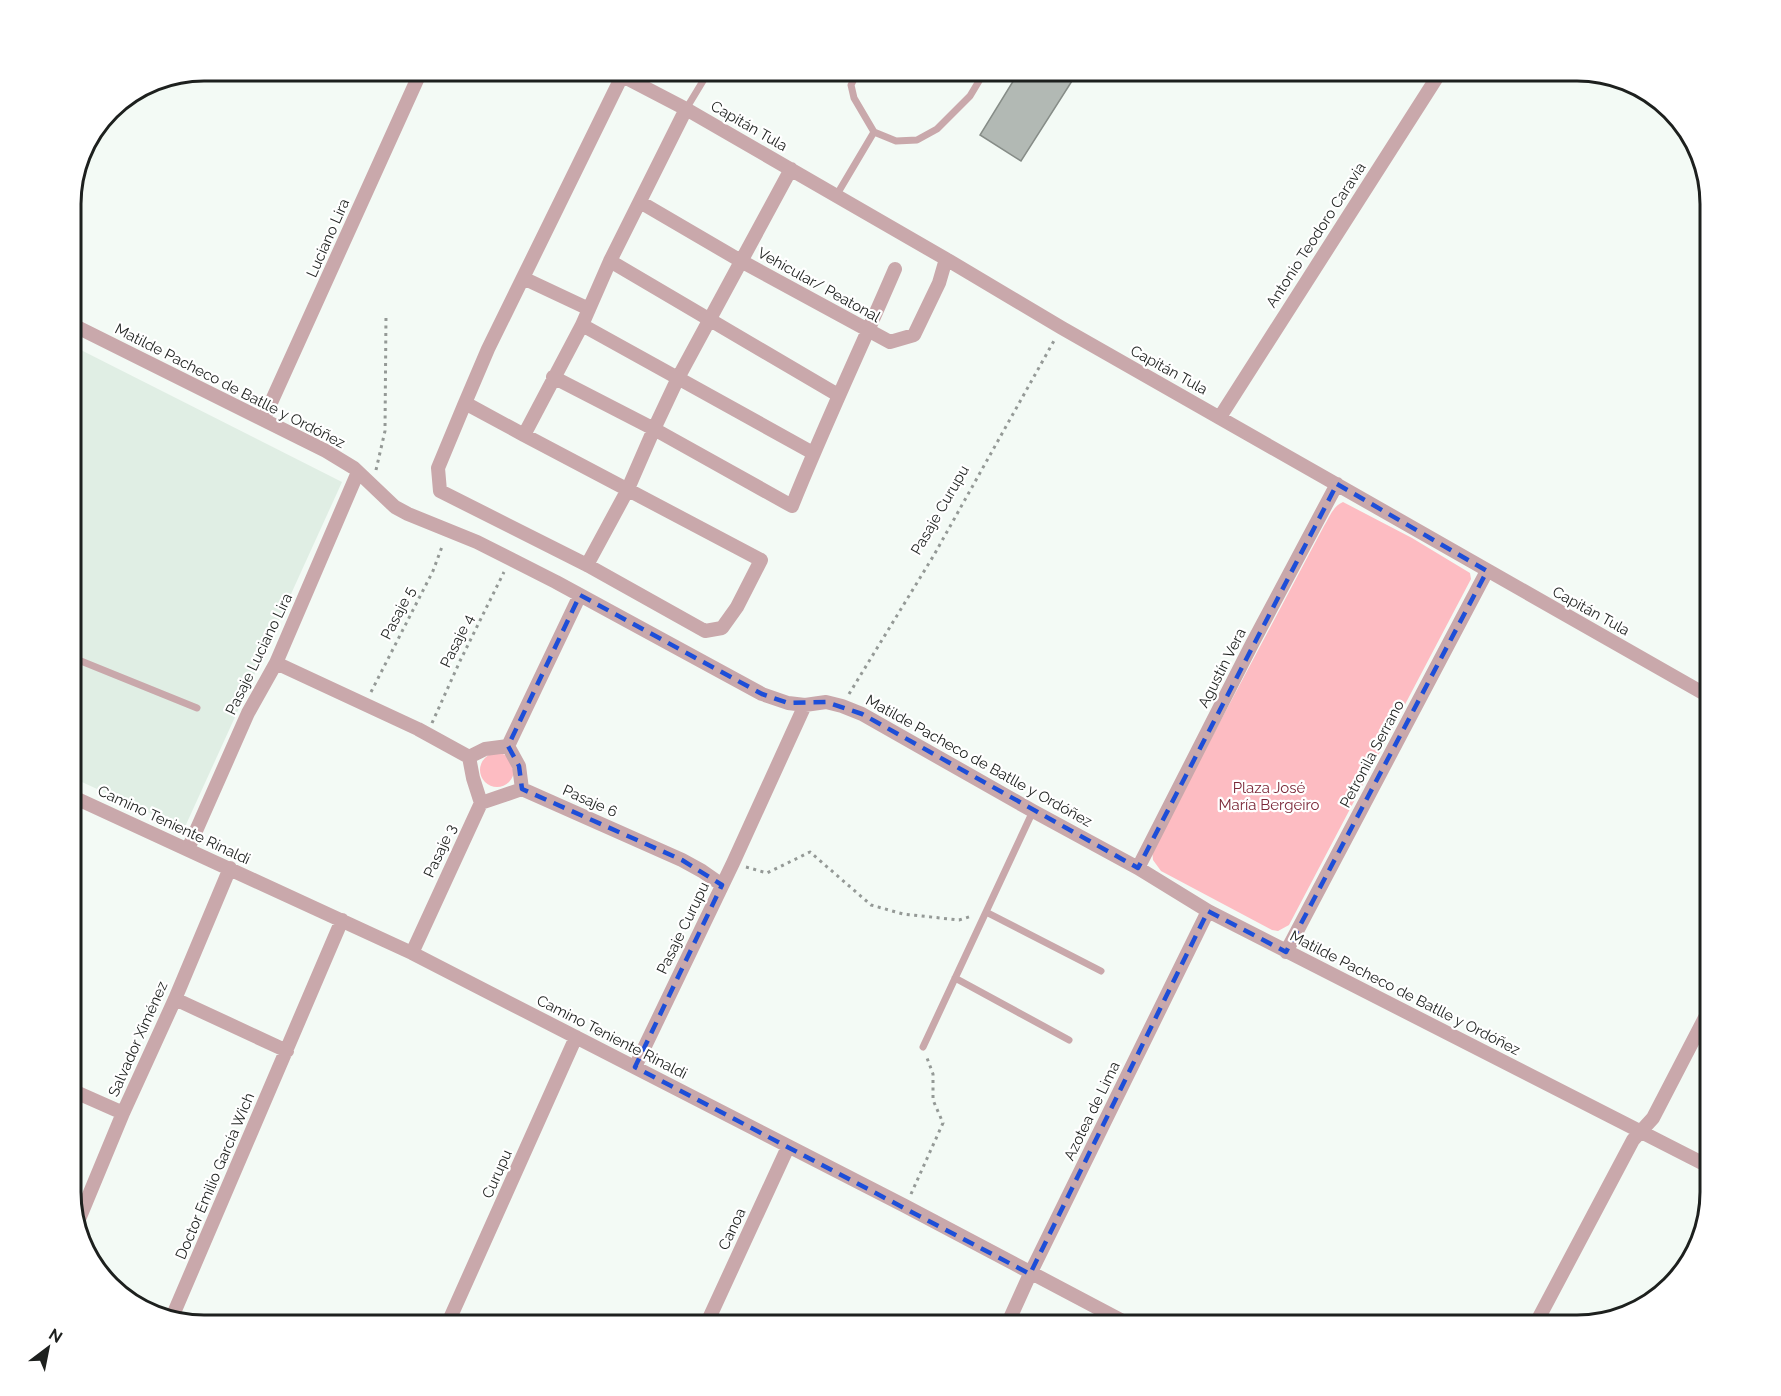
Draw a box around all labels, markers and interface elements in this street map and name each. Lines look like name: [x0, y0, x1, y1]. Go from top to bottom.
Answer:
street label: Capitán Tula: [708, 97, 790, 155]
street label: Antonio Teodoro Caravia: [1262, 159, 1370, 311]
street label: Luciano Lira: [303, 196, 353, 280]
street label: Vehicular/ Peatonal: [754, 244, 884, 327]
street label: Matilde Pacheco de Batlle y Ordóñez: [112, 320, 348, 452]
street label: Capitán Tula: [1127, 341, 1211, 399]
street label: Pasaje Curupu: [907, 462, 973, 558]
street label: Capitán Tula: [1549, 582, 1633, 640]
street label: Pasaje 5: [377, 584, 419, 642]
street label: Pasaje Luciano Lira: [222, 590, 296, 718]
street label: Pasaje 4: [436, 611, 478, 671]
street label: Agustín Vera: [1194, 625, 1250, 711]
street label: Matilde Pacheco de Batlle y Ordóñez: [863, 691, 1095, 831]
street label: Petronila Serrano: [1336, 697, 1408, 811]
park label: Plaza José María Bergeiro: [1219, 779, 1320, 814]
street label: Pasaje 6: [560, 781, 620, 821]
street label: Camino Teniente Rinaldi: [95, 782, 253, 868]
street label: Pasaje 3: [420, 821, 460, 881]
street label: Pasaje Curupu: [653, 879, 713, 977]
street label: Matilde Pacheco de Batlle y Ordóñez: [1287, 927, 1523, 1059]
street label: Salvador Ximénez: [105, 979, 171, 1099]
street label: Camino Teniente Rinaldi: [534, 991, 690, 1083]
street label: Azotea de Lima: [1060, 1059, 1124, 1163]
street label: Doctor Emilio García Wich: [172, 1090, 258, 1262]
street label: Curupu: [478, 1147, 516, 1201]
street label: Canoa: [714, 1205, 750, 1253]
north arrow: [18, 1318, 78, 1378]
text: N: [45, 1324, 66, 1347]

